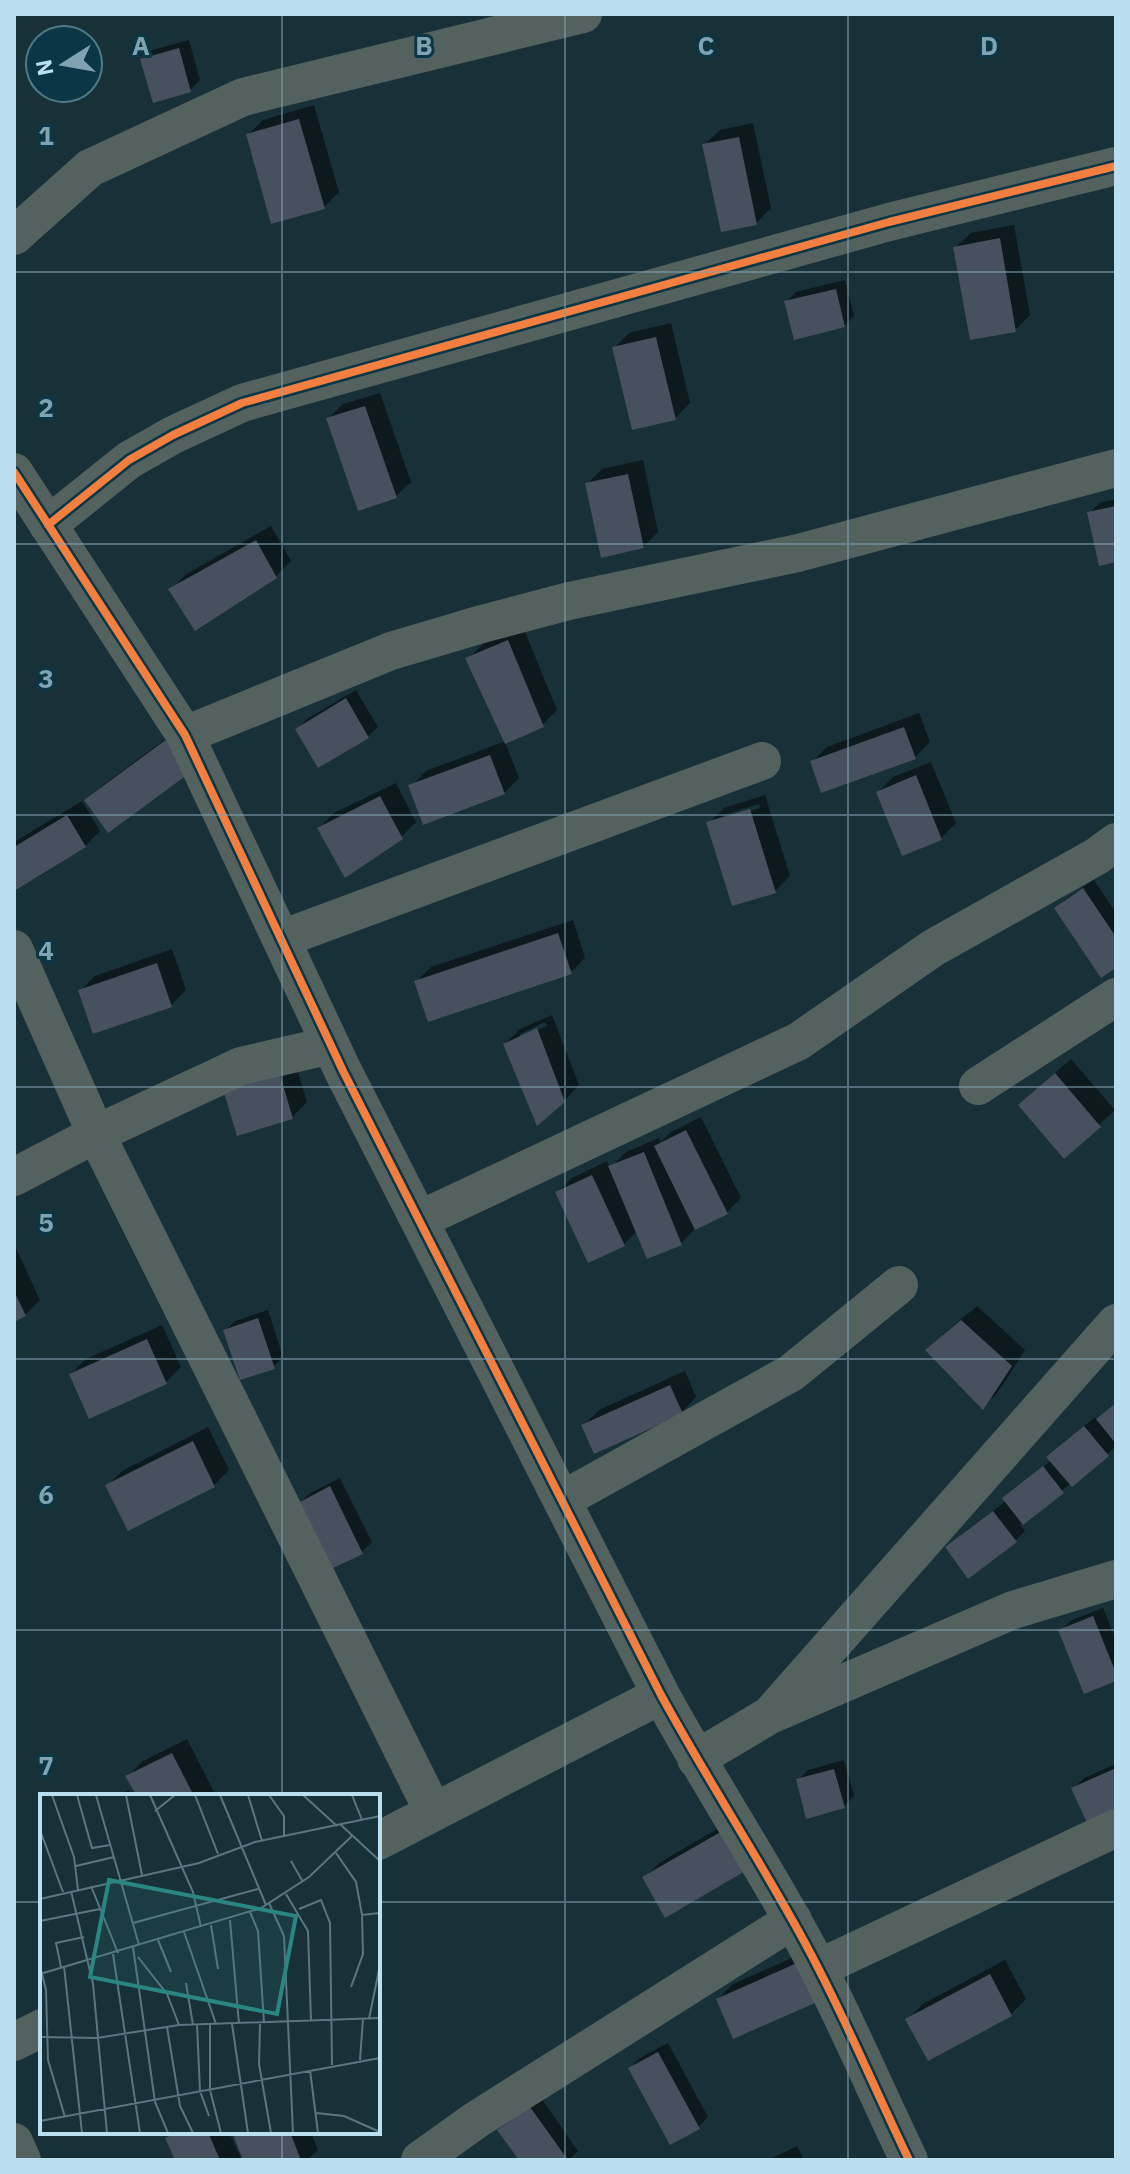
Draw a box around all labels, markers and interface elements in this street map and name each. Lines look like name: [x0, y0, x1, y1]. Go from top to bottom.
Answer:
north arrow: [24, 24, 104, 104]
text: A: [132, 28, 150, 62]
text: B: [415, 28, 433, 62]
text: C: [698, 28, 715, 62]
text: D: [980, 28, 998, 62]
text: N: [28, 57, 60, 79]
text: 1: [38, 118, 54, 152]
text: 2: [38, 390, 54, 424]
text: 3: [38, 661, 54, 695]
text: 4: [38, 933, 54, 967]
text: 5: [38, 1205, 54, 1239]
text: 6: [38, 1477, 54, 1511]
text: 7: [38, 1748, 54, 1782]
inset map: [40, 1794, 380, 2134]

